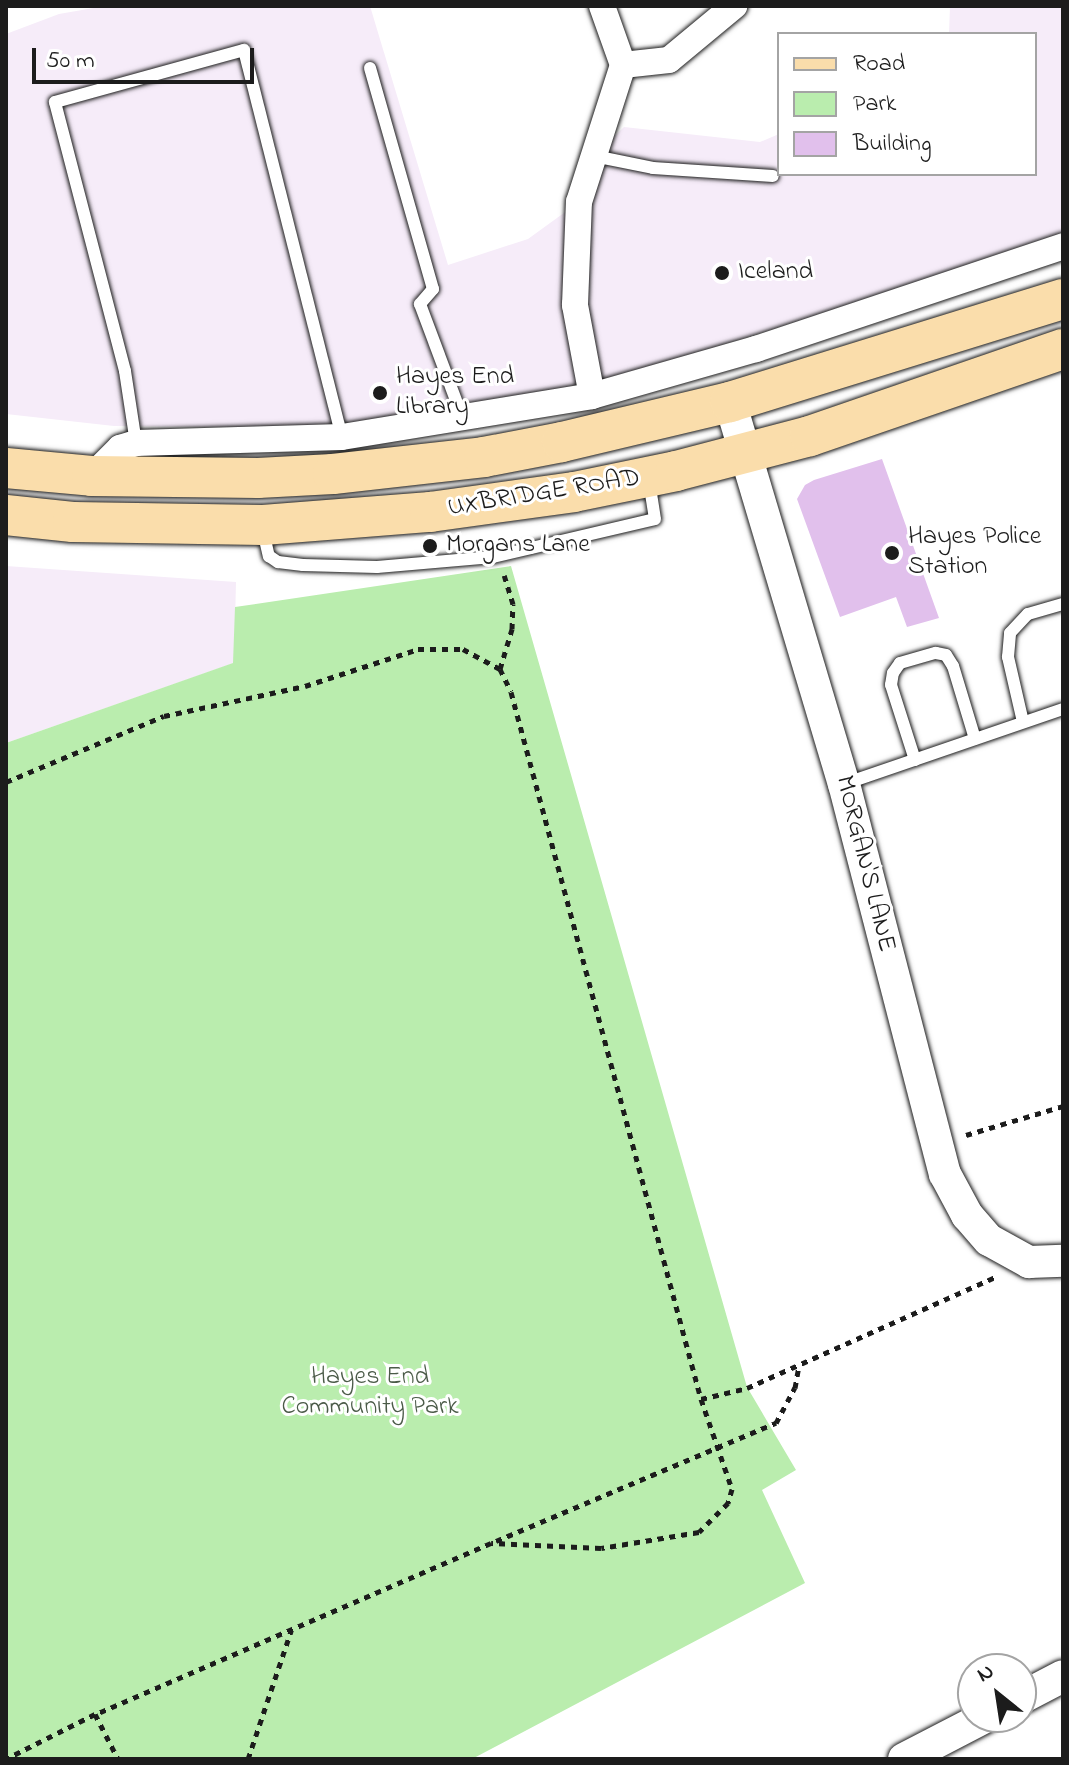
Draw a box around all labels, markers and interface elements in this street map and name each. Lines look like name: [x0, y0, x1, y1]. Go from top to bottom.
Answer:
scale bar: [36, 32, 258, 82]
legend: [777, 32, 1037, 176]
text: 50 m: [46, 44, 95, 79]
text: Road: [853, 47, 905, 82]
text: Park: [853, 87, 896, 122]
text: Building: [853, 127, 932, 162]
place label: Iceland: [738, 257, 813, 289]
marker: Iceland: [713, 264, 731, 282]
place label: Hayes End Library: [396, 362, 514, 424]
marker: Hayes End Library: [371, 384, 389, 402]
street label: UXBRIDGE ROAD: [446, 463, 642, 525]
place label: Hayes Police Station: [908, 522, 1041, 584]
place label: Morgans Lane: [446, 530, 590, 562]
marker: Morgans Lane: [421, 537, 439, 555]
marker: Hayes Police Station: [883, 544, 901, 562]
street label: MORGAN'S LANE: [827, 773, 901, 955]
park label: Hayes End Community Park: [281, 1362, 459, 1424]
north arrow: [957, 1653, 1037, 1733]
text: N: [972, 1656, 1000, 1692]

